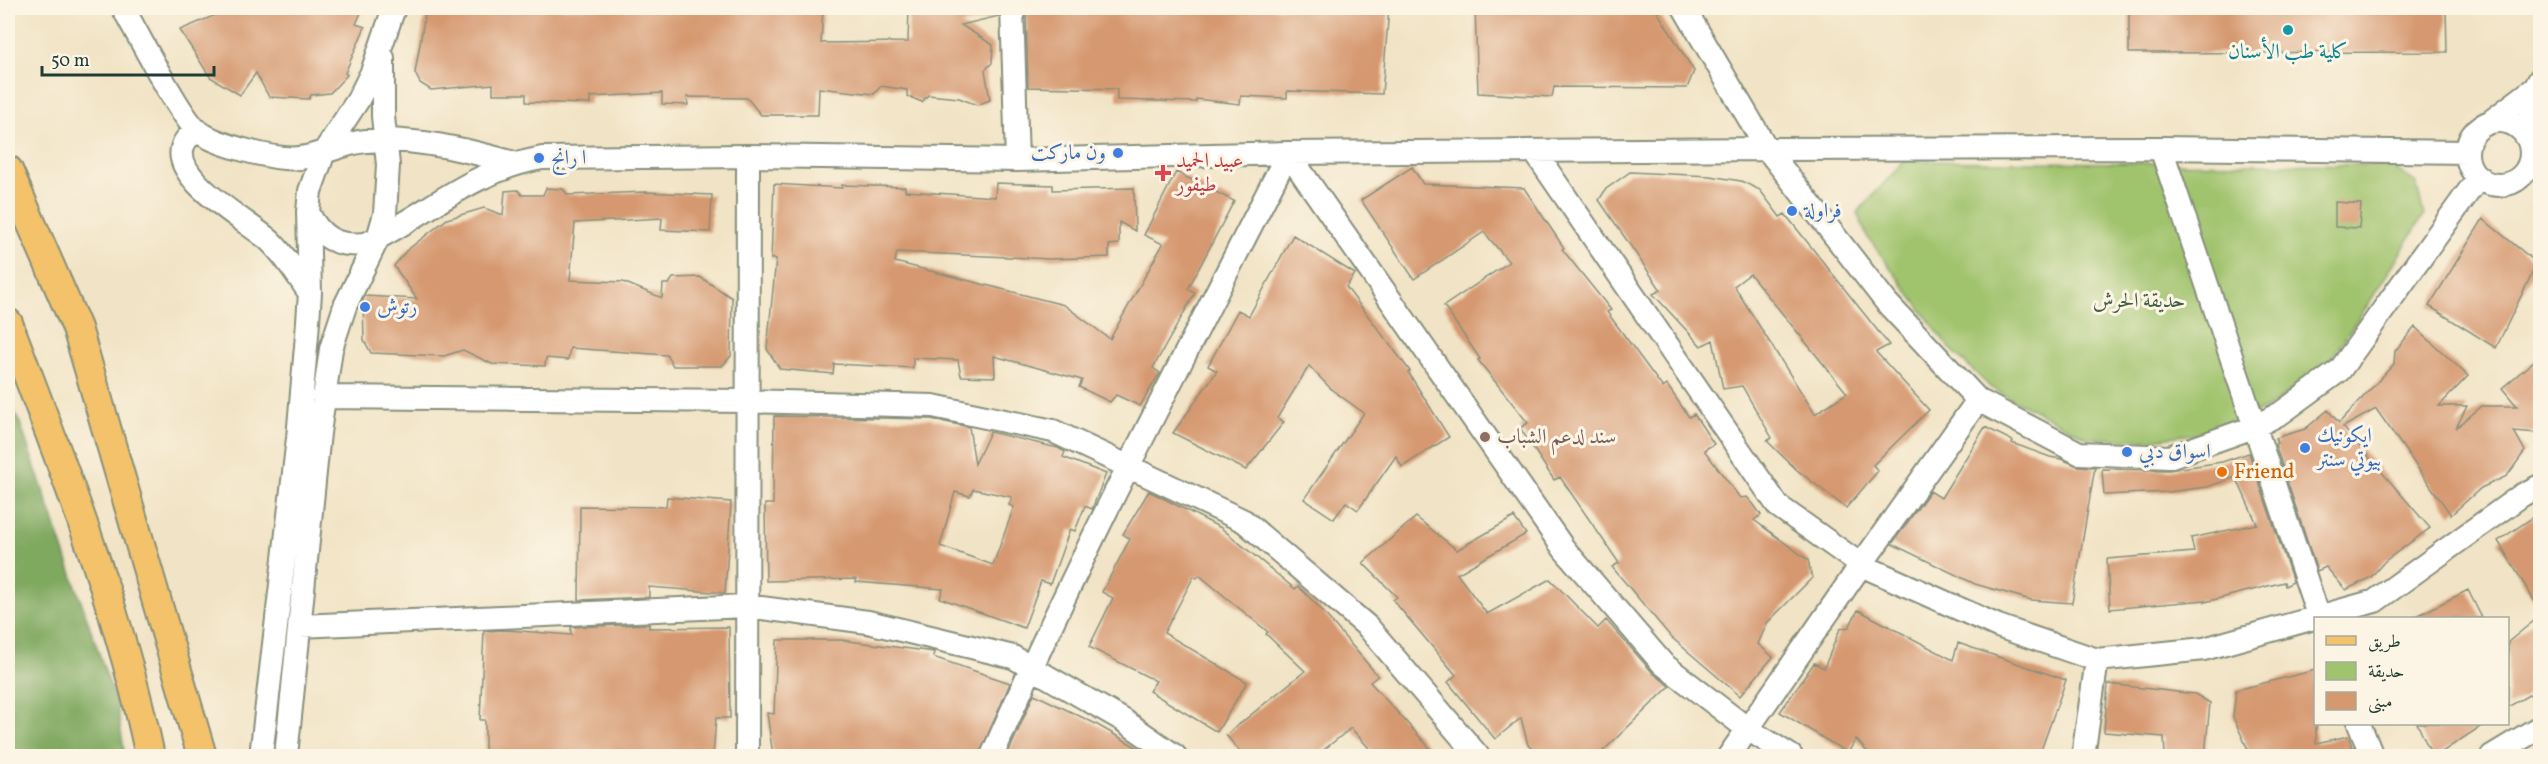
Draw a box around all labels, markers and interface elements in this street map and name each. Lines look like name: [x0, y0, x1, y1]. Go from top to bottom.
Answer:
marker: كلية طب الأسنان: [2281, 23, 2295, 37]
place label: كلية طب الأسنان: [2228, 36, 2348, 67]
scale bar: [42, 39, 214, 77]
text: 50 m: [51, 49, 90, 74]
place label: ون ماركت: [1031, 139, 1106, 168]
place label: ا رانج: [551, 144, 586, 175]
marker: ون ماركت: [1111, 146, 1125, 160]
place label: عبيد الحميد طيفور: [1174, 147, 1244, 200]
marker: ا رانج: [532, 151, 546, 165]
marker: عبيد الحميد طيفور: [1154, 164, 1172, 182]
place label: فراولة: [1803, 197, 1842, 226]
marker: فراولة: [1785, 204, 1799, 218]
park label: حديقة الحرش: [2093, 287, 2185, 316]
place label: رتوش: [377, 293, 417, 322]
marker: رتوش: [358, 300, 372, 314]
place label: ايكونيك بيوتي سنتر: [2315, 422, 2381, 476]
place label: سند لدعم الشباب: [1497, 423, 1616, 456]
marker: سند لدعم الشباب: [1478, 430, 1492, 444]
place label: اسواق دبي: [2139, 438, 2211, 468]
marker: ايكونيك بيوتي سنتر: [2298, 441, 2312, 455]
marker: اسواق دبي: [2120, 445, 2134, 459]
place label: Friend: [2234, 458, 2295, 487]
marker: Friend: [2215, 465, 2229, 479]
legend: [2314, 617, 2509, 725]
text: طريق: [2368, 630, 2401, 655]
text: حديقة: [2368, 660, 2404, 685]
text: مبنى: [2368, 690, 2393, 715]

